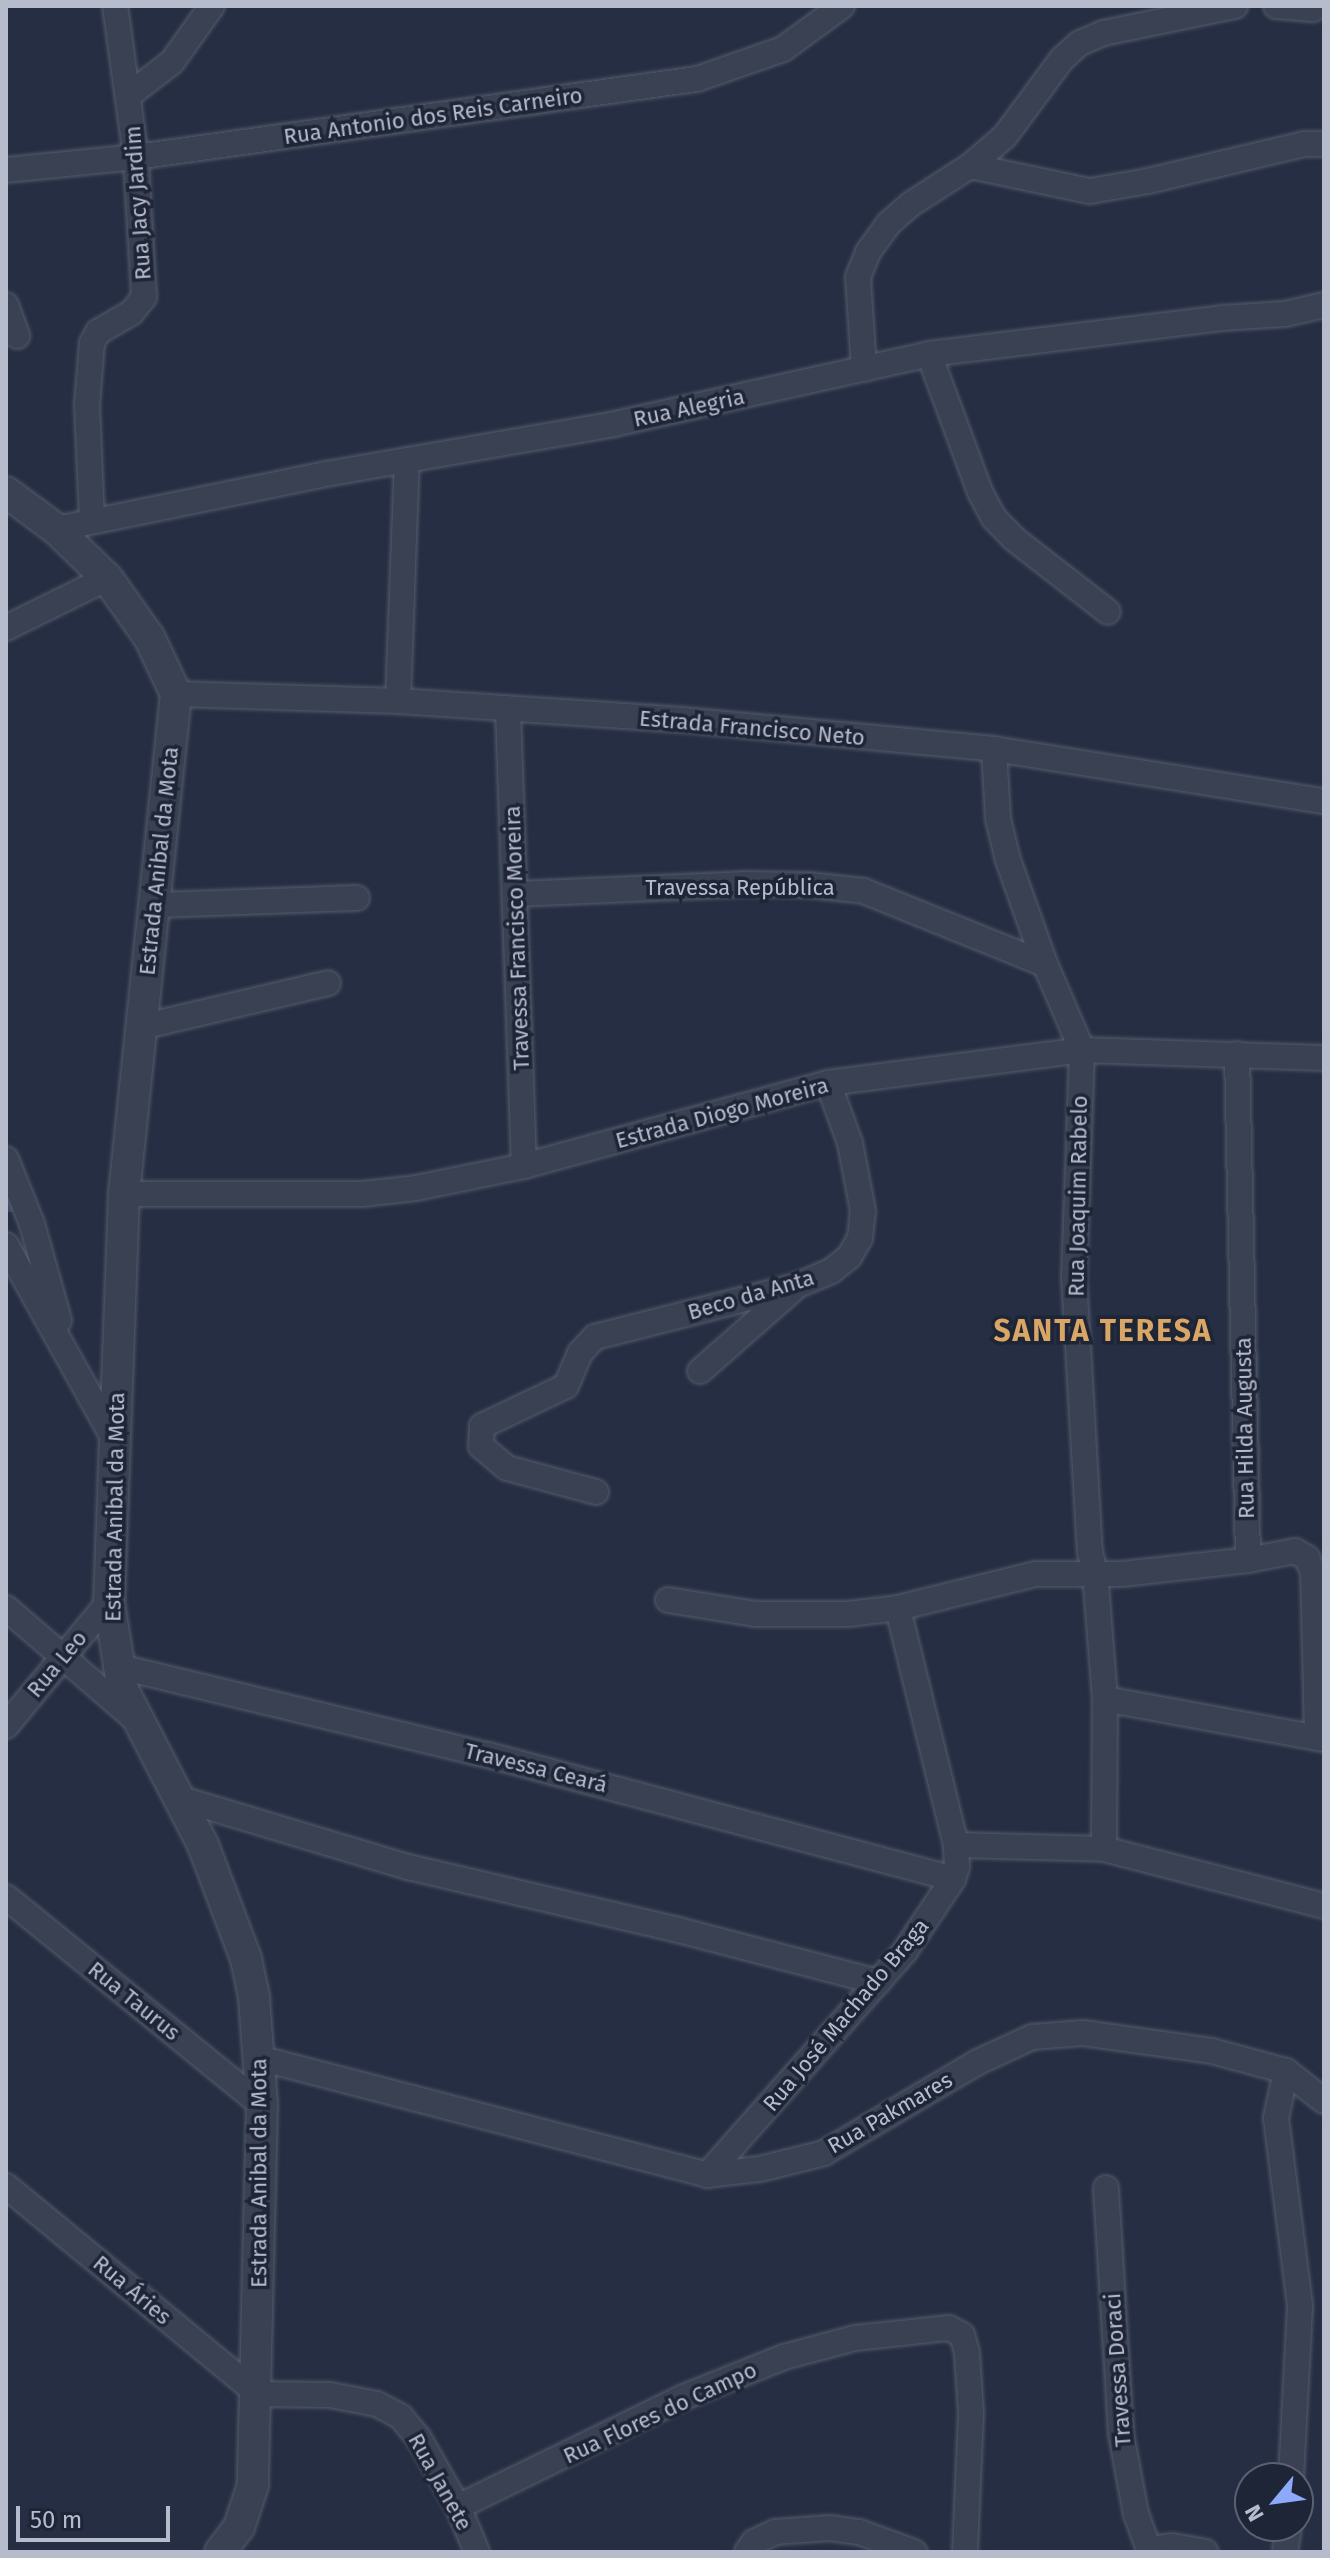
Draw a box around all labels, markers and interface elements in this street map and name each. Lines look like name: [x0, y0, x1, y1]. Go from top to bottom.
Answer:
street label: Rua Antonio dos Reis Carneiro: [282, 82, 584, 150]
street label: Rua Jacy Jardim: [119, 125, 157, 281]
street label: Rua Alegria: [631, 383, 747, 433]
street label: Estrada Francisco Neto: [638, 705, 866, 751]
street label: Estrada Anibal da Mota: [134, 745, 184, 977]
street label: Travessa Francisco Moreira: [499, 805, 535, 1071]
street label: Travessa República: [645, 875, 835, 901]
street label: Estrada Diogo Moreira: [613, 1072, 831, 1154]
street label: Rua Joaquim Rabelo: [1063, 1095, 1093, 1297]
street label: Beco da Anta: [685, 1264, 817, 1326]
district label: SANTA TERESA: [994, 1313, 1212, 1349]
street label: Rua Hilda Augusta: [1230, 1337, 1260, 1519]
street label: Estrada Anibal da Mota: [100, 1392, 130, 1622]
street label: Rua Leo: [21, 1625, 93, 1703]
street label: Travessa Ceará: [462, 1738, 610, 1798]
street label: Rua José Machado Braga: [758, 1913, 934, 2117]
street label: Rua Taurus: [83, 1956, 185, 2046]
street label: Estrada Anibal da Mota: [246, 2058, 272, 2288]
street label: Rua Pakmares: [823, 2067, 957, 2159]
street label: Rua Áries: [88, 2250, 176, 2330]
street label: Travessa Doraci: [1099, 2292, 1137, 2448]
street label: Rua Flores do Campo: [559, 2357, 761, 2469]
street label: Rua Janete: [402, 2429, 478, 2535]
north arrow: [1234, 2462, 1314, 2542]
scale bar: [20, 2490, 174, 2540]
text: N: [1239, 2500, 1270, 2526]
text: 50 m: [30, 2506, 82, 2534]

